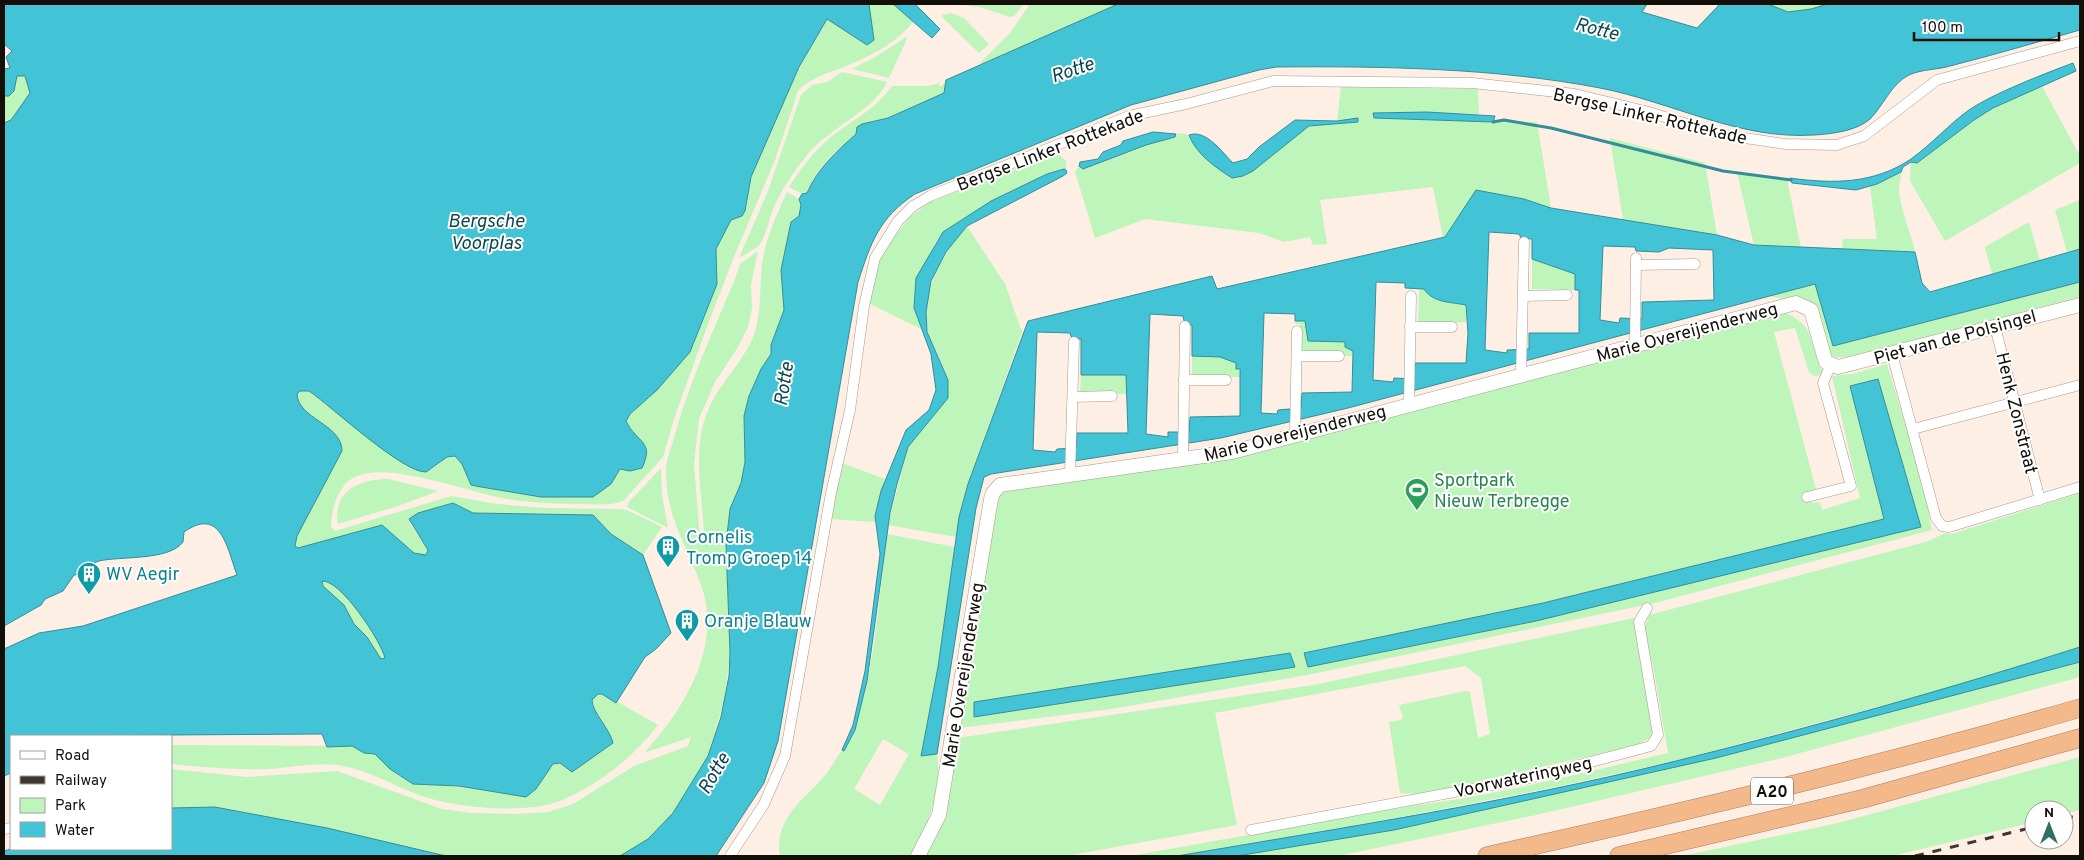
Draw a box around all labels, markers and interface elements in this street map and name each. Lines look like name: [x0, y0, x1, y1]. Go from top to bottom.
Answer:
scale bar: [1914, 10, 2059, 42]
water label: Rotte: [1572, 13, 1621, 47]
text: 100 m: [1922, 19, 1963, 38]
water label: Rotte: [1048, 52, 1098, 89]
street label: Bergse Linker Rottekade: [1550, 84, 1749, 151]
street label: Bergse Linker Rottekade: [954, 105, 1147, 198]
water label: Bergsche Voorplas: [448, 210, 524, 256]
street label: Marie Overeijenderweg: [1594, 298, 1781, 369]
street label: Piet van de Polsingel: [1872, 306, 2039, 371]
street label: Henk Zonstraat: [1989, 350, 2042, 477]
water label: Rotte: [770, 361, 800, 408]
street label: Marie Overeijenderweg: [1202, 401, 1389, 468]
place label: Sportpark Nieuw Terbregge: [1434, 470, 1570, 514]
sports icon: Sportpark Nieuw Terbregge: [1404, 477, 1430, 511]
place label: Cornelis Tromp Groep 14: [686, 527, 812, 571]
building icon: Cornelis Tromp Groep 14: [655, 534, 681, 568]
building icon: WV Aegir: [76, 561, 102, 595]
place label: WV Aegir: [106, 564, 179, 587]
street label: Marie Overeijenderweg: [938, 581, 990, 769]
building icon: Oranje Blauw: [674, 608, 700, 642]
place label: Oranje Blauw: [704, 611, 812, 634]
legend: [10, 735, 172, 850]
text: Road: [55, 747, 90, 766]
water label: Rotte: [693, 749, 736, 799]
street label: Voorwateringweg: [1452, 753, 1594, 804]
text: Railway: [55, 772, 107, 791]
road number: A20: [1751, 778, 1793, 804]
text: Park: [55, 797, 86, 816]
north arrow: [2024, 800, 2074, 850]
text: N: [2044, 805, 2054, 822]
text: Water: [55, 822, 95, 841]

